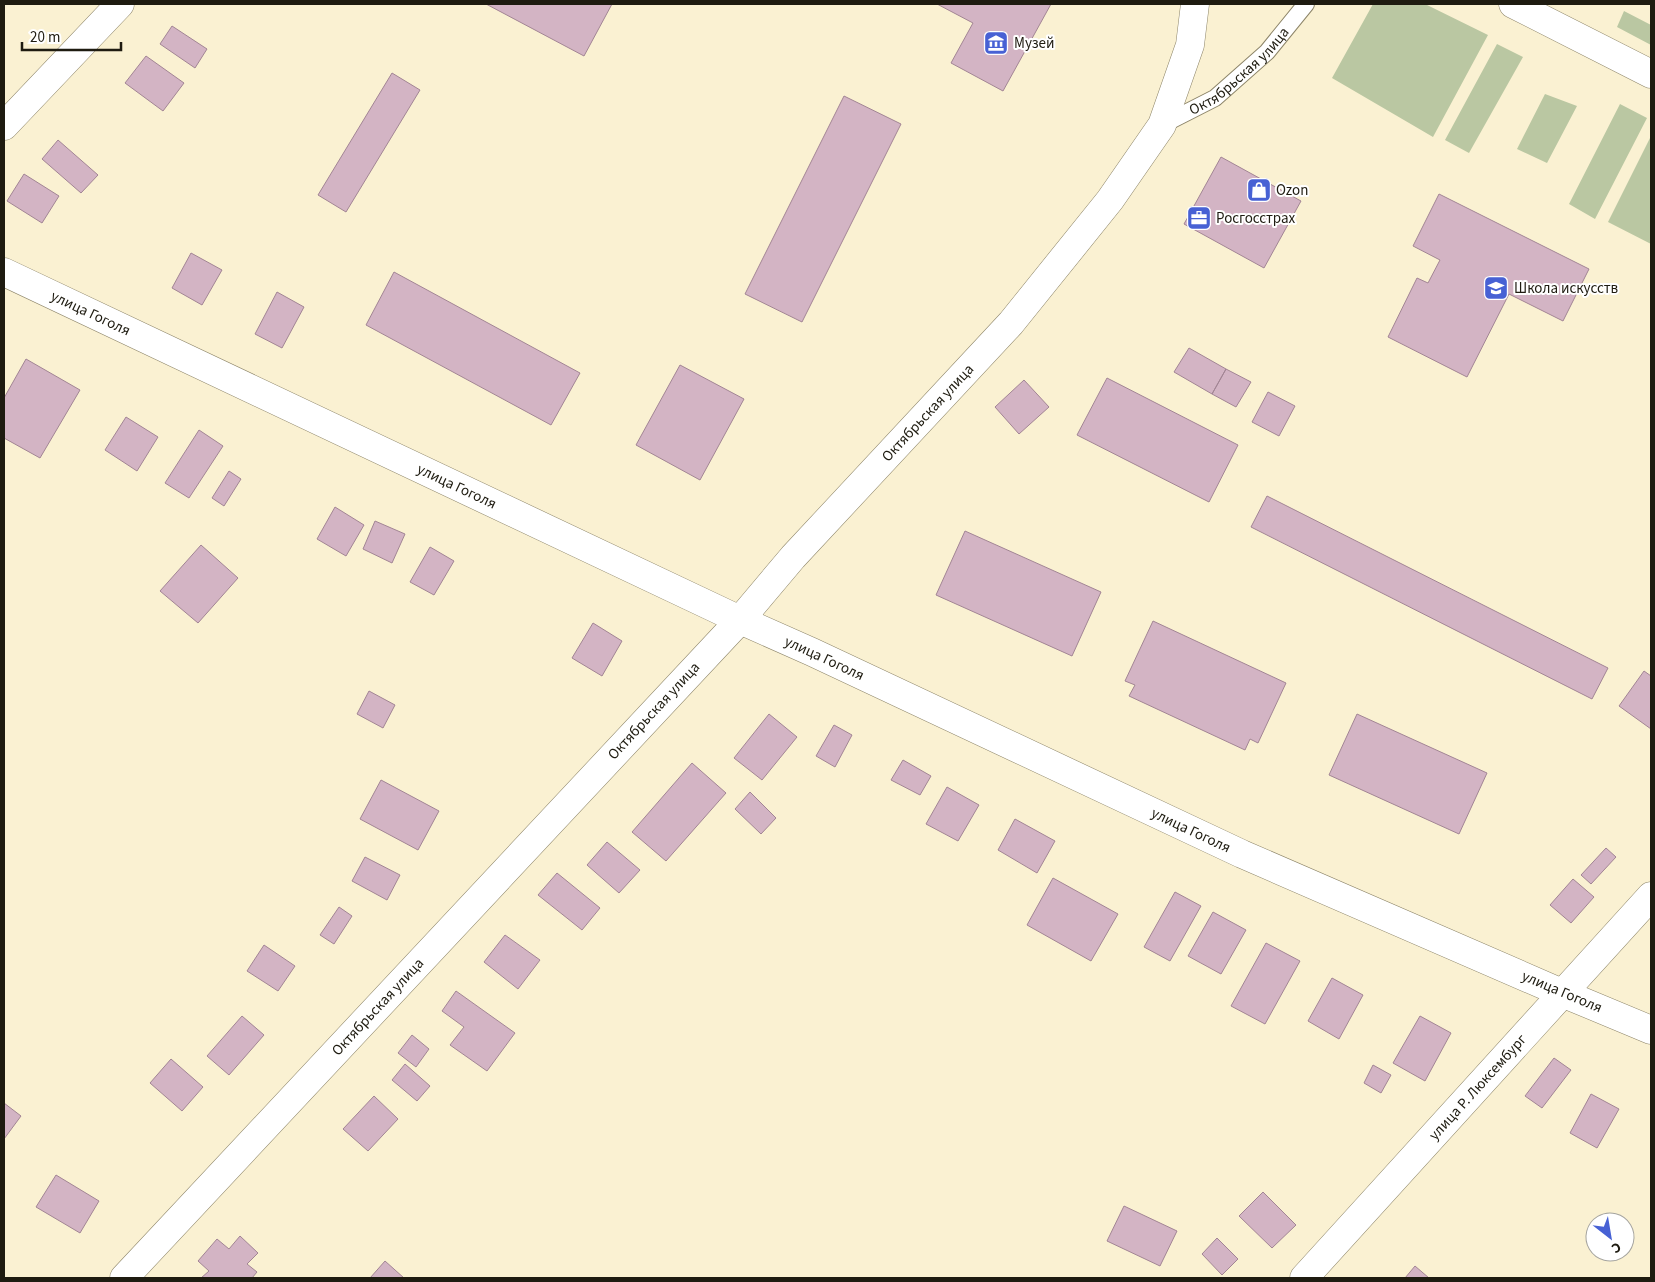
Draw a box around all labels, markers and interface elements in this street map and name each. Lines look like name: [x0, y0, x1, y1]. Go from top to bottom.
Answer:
scale bar: [22, 20, 121, 52]
street label: Октябрьская улица: [1185, 22, 1294, 120]
text: 20 m: [30, 27, 60, 48]
museum icon: Музей: [983, 30, 1009, 56]
place label: Музей: [1014, 33, 1054, 54]
shop icon: Ozon: [1246, 177, 1272, 203]
place label: Ozon: [1276, 180, 1308, 201]
office icon: Росгосстрах: [1186, 205, 1212, 231]
place label: Росгосстрах: [1216, 208, 1296, 229]
school or university icon: Школа искусств: [1483, 275, 1509, 301]
place label: Школа искусств: [1514, 278, 1619, 299]
street label: улица Гоголя: [48, 285, 134, 341]
street label: Октябрьская улица: [877, 359, 979, 467]
street label: улица Гоголя: [414, 458, 500, 514]
street label: улица Гоголя: [781, 631, 868, 686]
street label: Октябрьская улица: [603, 657, 705, 765]
street label: улица Гоголя: [1148, 802, 1234, 858]
street label: Октябрьская улица: [327, 953, 429, 1061]
street label: улица Гоголя: [1518, 966, 1606, 1018]
street label: улица Р. Люксембург: [1424, 1029, 1531, 1145]
north arrow: [1585, 1212, 1635, 1262]
text: С: [1608, 1237, 1625, 1258]

